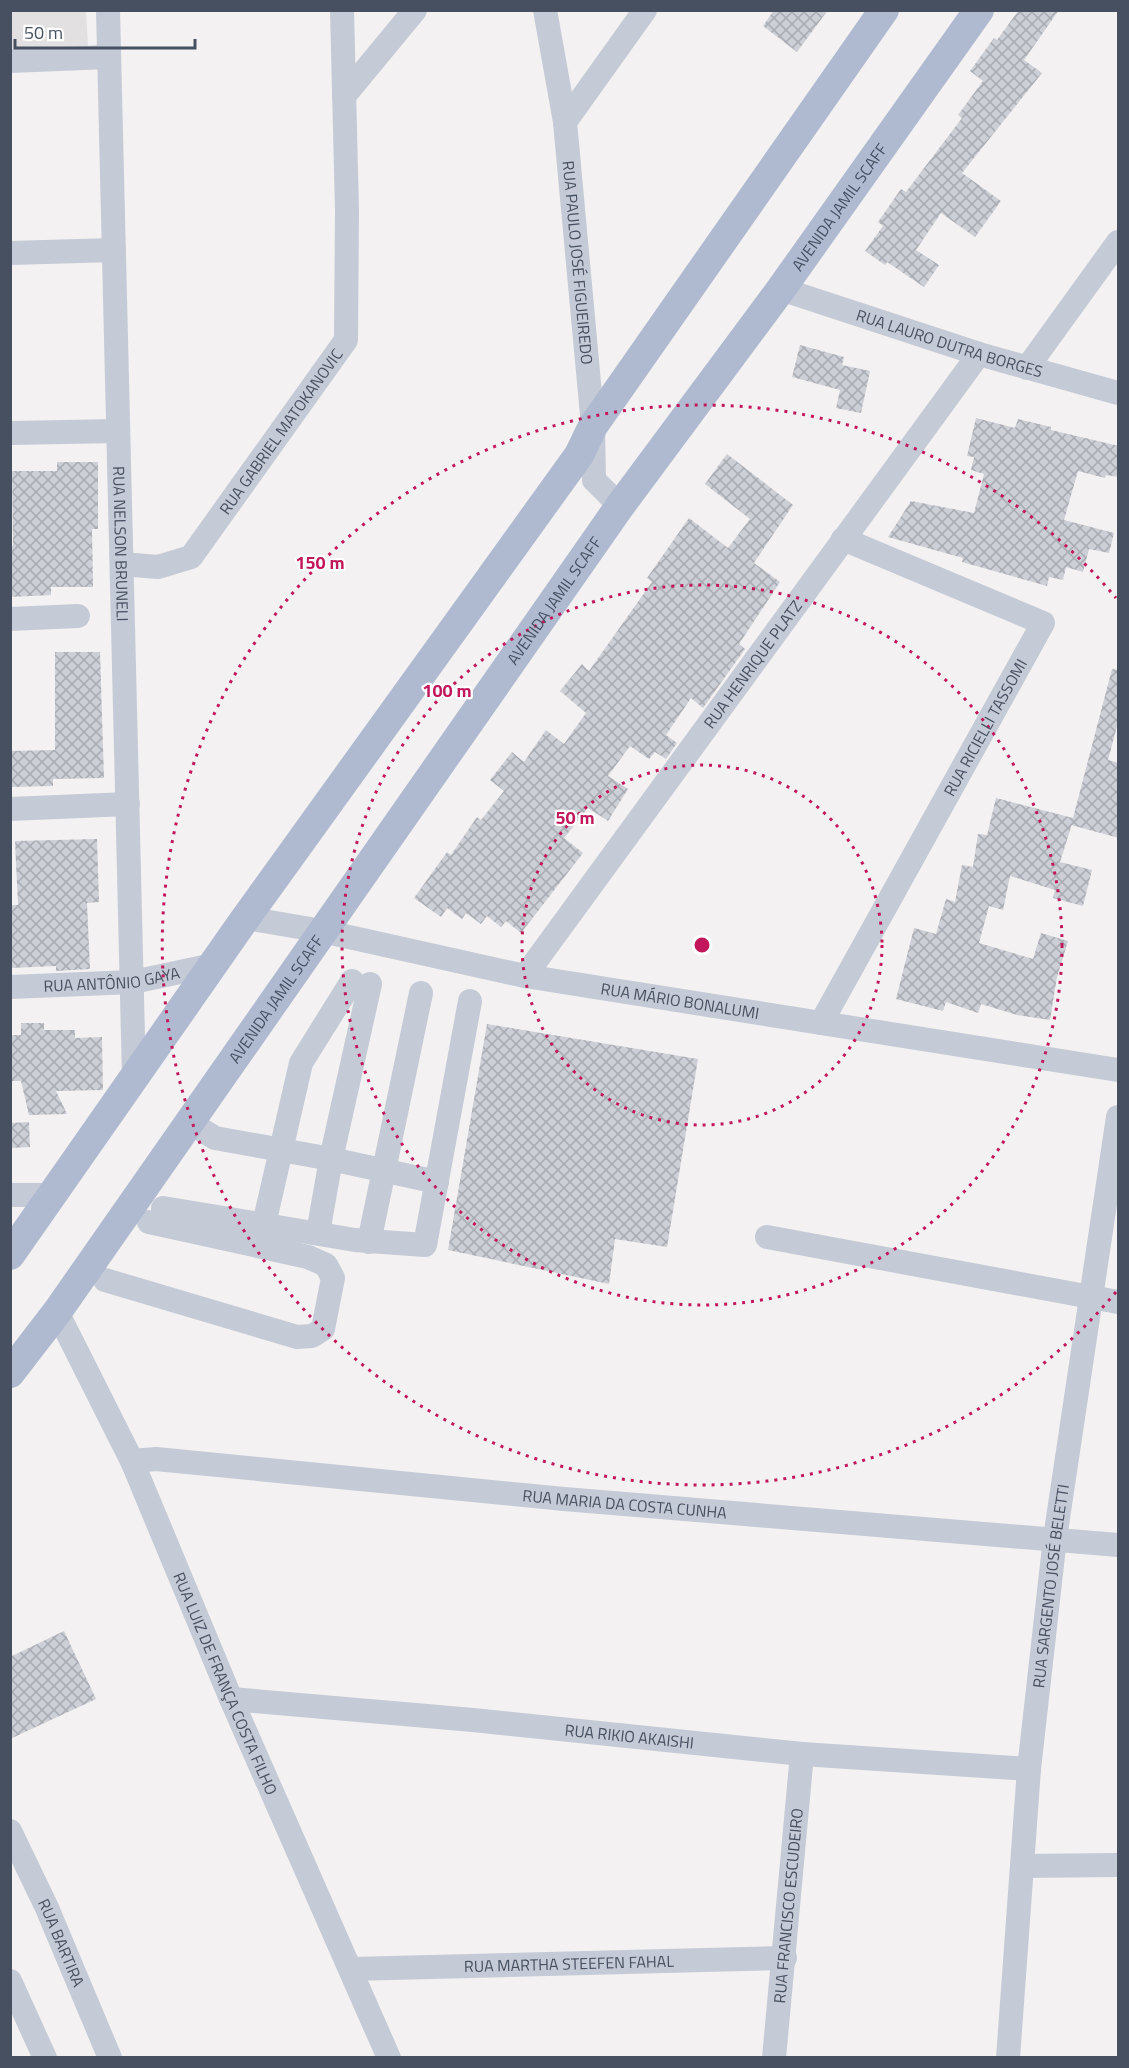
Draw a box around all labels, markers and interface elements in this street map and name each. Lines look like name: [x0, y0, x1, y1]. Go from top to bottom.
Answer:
scale bar: [15, 12, 195, 50]
text: 50 m: [24, 19, 63, 46]
street label: AVENIDA JAMIL SCAFF: [786, 138, 893, 276]
street label: RUA PAULO JOSÉ FIGUEIREDO: [557, 160, 599, 366]
street label: RUA LAURO DUTRA BORGES: [853, 303, 1045, 383]
street label: RUA GABRIEL MATOKANOVIC: [213, 343, 349, 519]
street label: RUA NELSON BRUNELI: [107, 466, 135, 622]
street label: AVENIDA JAMIL SCAFF: [501, 531, 607, 670]
text: 150 m: [295, 549, 345, 576]
street label: RUA HENRIQUE PLATZ: [698, 595, 808, 733]
street label: RUA RICIELLI TASSOMI: [937, 654, 1033, 800]
text: 100 m: [422, 677, 472, 704]
text: 50 m: [555, 804, 595, 831]
street label: AVENIDA JAMIL SCAFF: [222, 930, 329, 1068]
centre of rings: [692, 935, 712, 955]
street label: RUA ANTÔNIO GAYA: [43, 960, 182, 998]
street label: RUA MÁRIO BONALUMI: [599, 976, 761, 1025]
street label: RUA SARGENTO JOSÉ BELETTI: [1026, 1482, 1075, 1689]
street label: RUA MARIA DA COSTA CUNHA: [522, 1483, 728, 1525]
street label: RUA LUIZ DE FRANÇA COSTA FILHO: [167, 1568, 284, 1798]
street label: RUA RIKIO AKAISHI: [564, 1718, 695, 1755]
street label: RUA FRANCISCO ESCUDEIRO: [767, 1807, 809, 2004]
street label: RUA BARTIRA: [32, 1894, 91, 1991]
street label: RUA MARTHA STEEFEN FAHAL: [464, 1949, 675, 1978]

